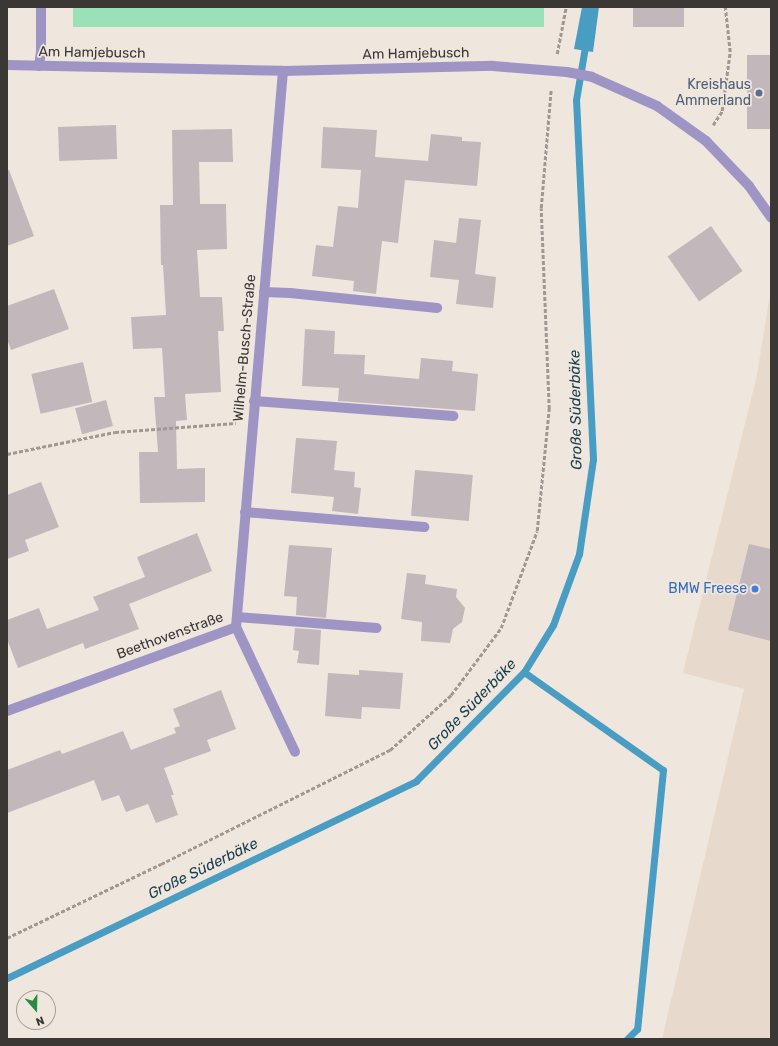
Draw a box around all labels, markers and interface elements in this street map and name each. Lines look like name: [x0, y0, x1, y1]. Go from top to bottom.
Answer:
street label: Am Hamjebusch: [38, 44, 146, 62]
street label: Am Hamjebusch: [362, 45, 470, 63]
place label: Kreishaus Ammerland: [676, 77, 751, 110]
marker: Kreishaus Ammerland: [754, 88, 764, 98]
street label: Wilhelm-Busch-Straße: [230, 274, 260, 422]
water label: Große Süderbäke: [566, 350, 586, 470]
place label: BMW Freese: [668, 581, 747, 597]
marker: BMW Freese: [750, 584, 760, 594]
street label: Beethovenstraße: [114, 609, 226, 663]
water label: Große Süderbäke: [424, 656, 520, 754]
water label: Große Süderbäke: [145, 835, 261, 903]
north arrow: [16, 990, 56, 1030]
text: N: [34, 1013, 46, 1028]

